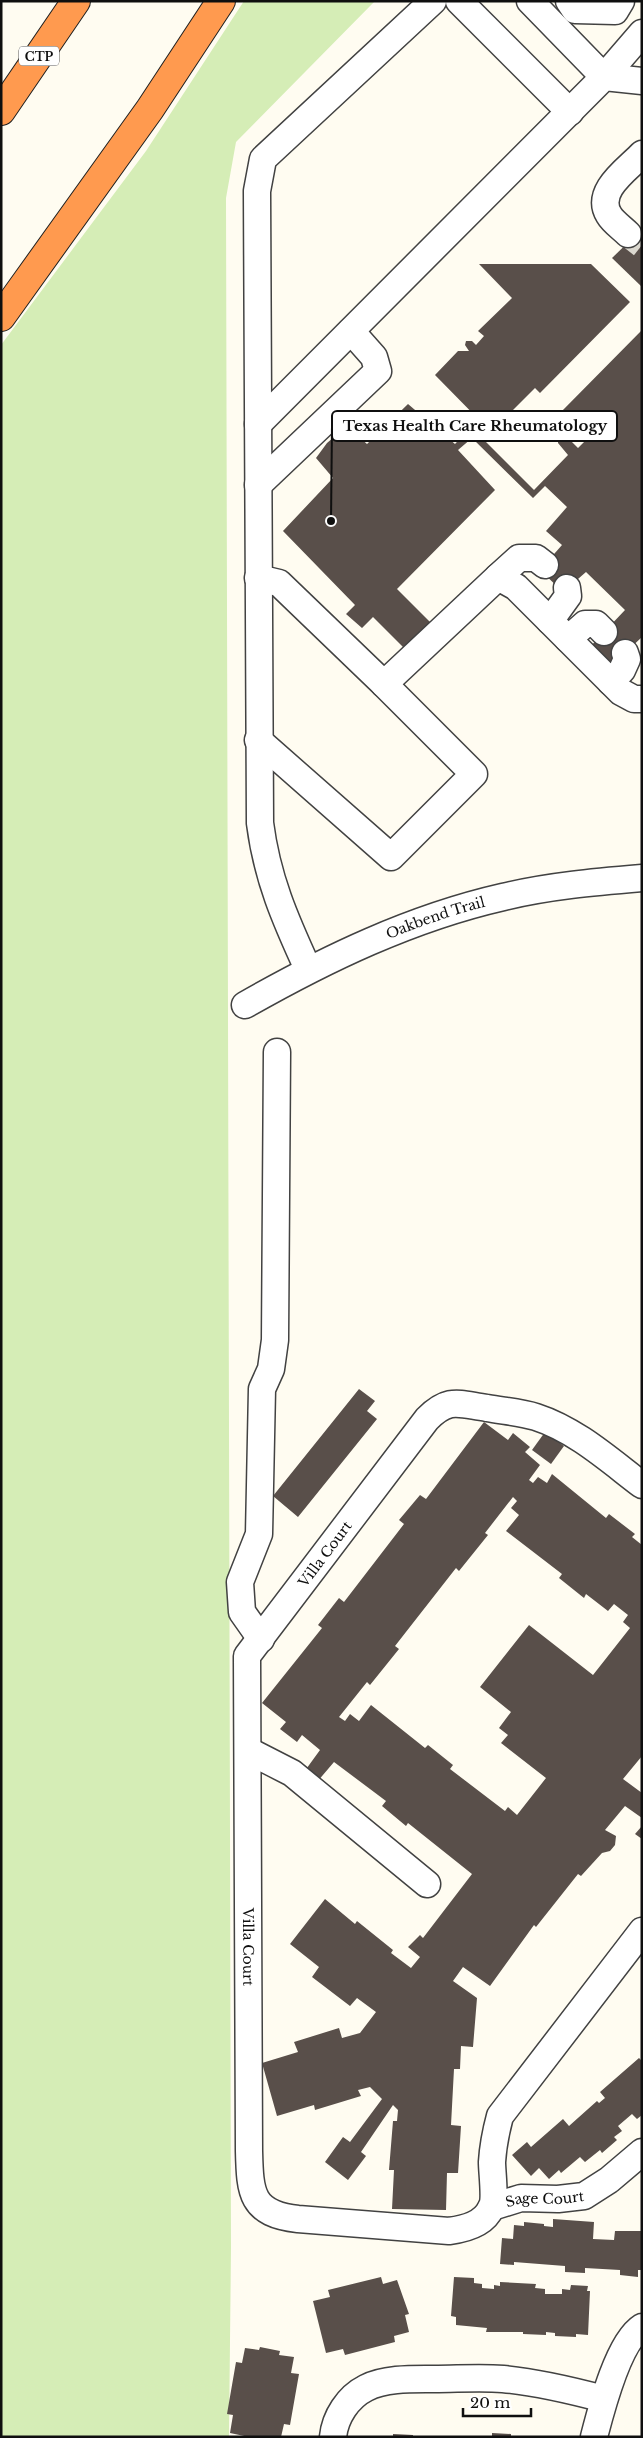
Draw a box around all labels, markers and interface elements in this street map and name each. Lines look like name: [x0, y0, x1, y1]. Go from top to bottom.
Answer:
road number: CTP: [19, 46, 59, 66]
callout: Texas Health Care Rheumatology: [332, 411, 617, 441]
text: Texas Health Care Rheumatology: [343, 416, 608, 435]
street label: Oakbend Trail: [383, 893, 487, 943]
street label: Villa Court: [294, 1517, 356, 1591]
street label: Villa Court: [239, 1907, 257, 1987]
street label: Sage Court: [503, 2187, 586, 2211]
scale bar: [463, 2386, 530, 2418]
text: 20 m: [470, 2393, 510, 2412]

